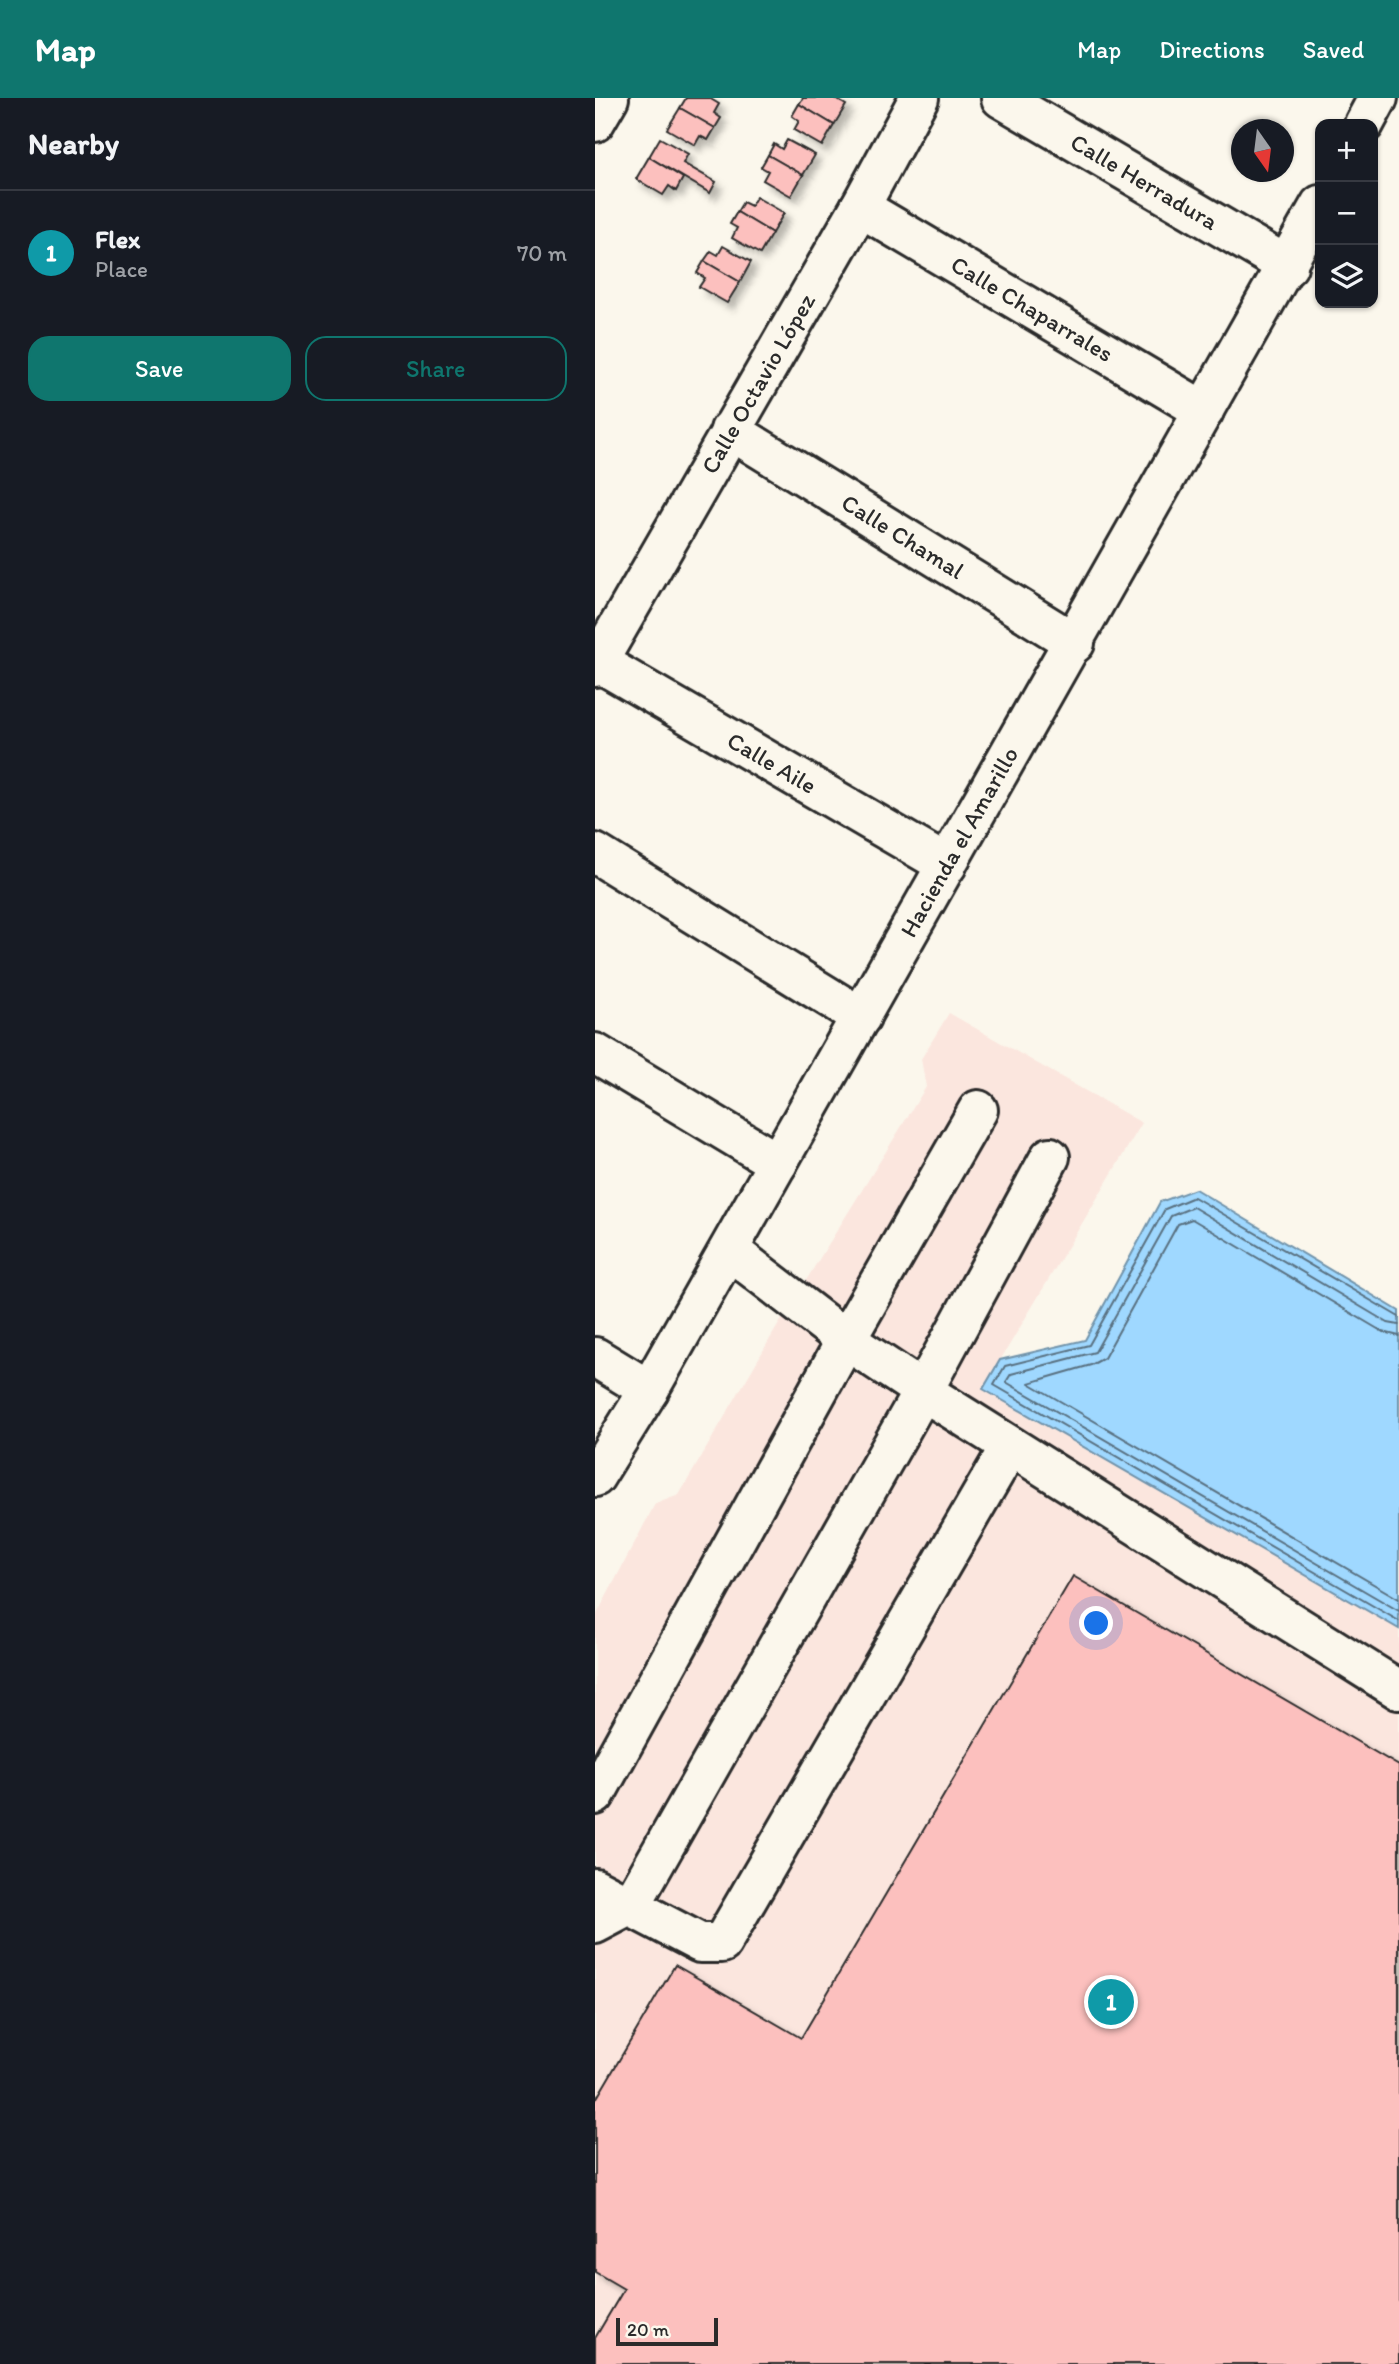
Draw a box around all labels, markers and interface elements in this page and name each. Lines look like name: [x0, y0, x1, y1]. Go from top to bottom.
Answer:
text: Map: [35, 30, 96, 69]
text: Map: [1077, 35, 1121, 64]
text: Directions: [1159, 35, 1265, 64]
text: Saved: [1303, 35, 1364, 64]
north arrow: [1231, 119, 1294, 182]
map controls: [1315, 119, 1378, 308]
button: +: [1315, 119, 1378, 182]
text: Nearby: [28, 125, 119, 162]
street label: Calle Herradura: [1066, 127, 1224, 236]
button: −: [1315, 182, 1378, 245]
text: Flex: [95, 223, 140, 255]
text: 1: [46, 239, 56, 267]
text: 70 m: [517, 239, 567, 267]
button: layers: [1315, 245, 1378, 308]
street label: Calle Chaparrales: [946, 249, 1119, 368]
text: Place: [95, 255, 148, 283]
street label: Calle Octavio López: [695, 288, 821, 479]
button: Save: [28, 336, 291, 401]
button: Share: [305, 336, 567, 401]
street label: Calle Chamal: [836, 487, 970, 585]
street label: Calle Aile: [722, 725, 822, 800]
street label: Hacienda el Amarillo: [893, 742, 1024, 942]
your location: [1079, 1606, 1113, 1640]
pin: 1: [1088, 1976, 1134, 2028]
scale bar: [616, 2315, 717, 2347]
text: 20 m: [627, 2318, 669, 2341]

